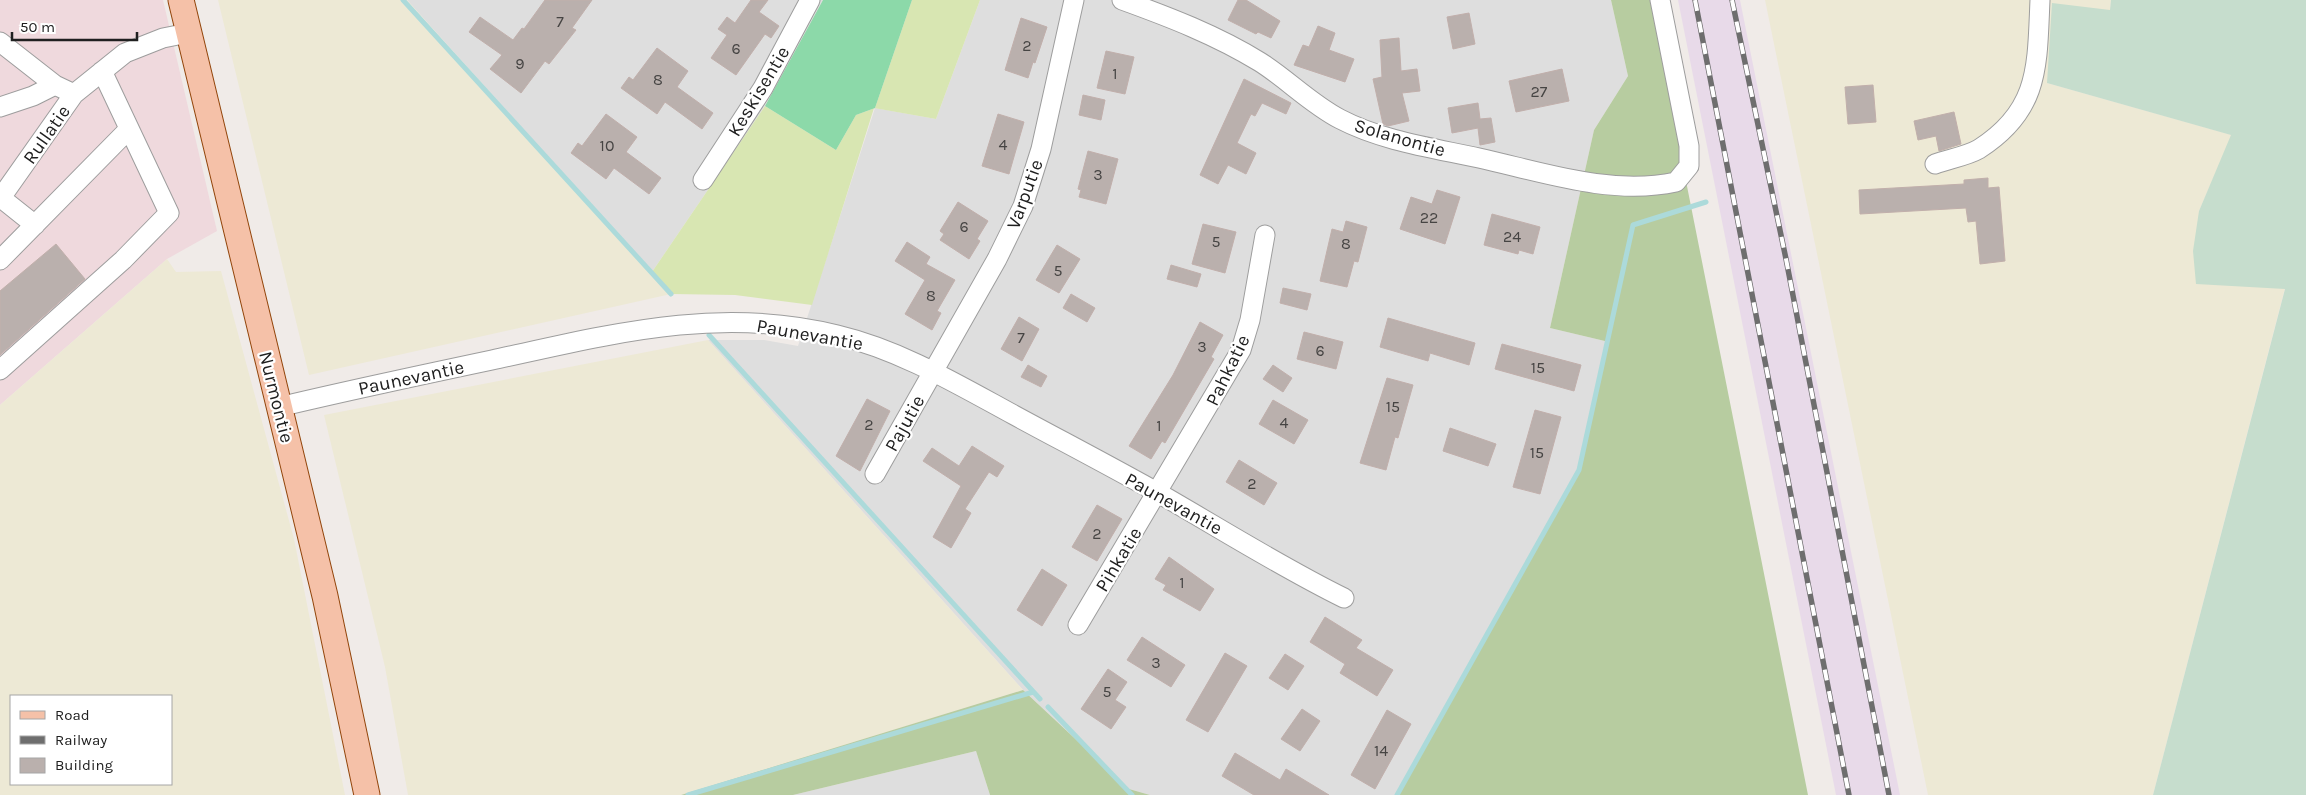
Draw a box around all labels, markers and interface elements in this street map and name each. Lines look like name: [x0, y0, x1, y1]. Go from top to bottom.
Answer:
scale bar: [12, 10, 138, 42]
house number: 7: [556, 12, 564, 31]
text: 50 m: [20, 18, 55, 36]
house number: 2: [1022, 36, 1032, 55]
house number: 6: [731, 39, 741, 58]
street label: Keskisentie: [723, 42, 794, 141]
house number: 9: [515, 54, 525, 73]
house number: 1: [1112, 64, 1118, 83]
house number: 8: [653, 70, 663, 89]
house number: 27: [1531, 82, 1548, 101]
street label: Rullatie: [19, 101, 75, 168]
street label: Solanontie: [1352, 114, 1448, 161]
house number: 4: [999, 135, 1008, 154]
house number: 10: [600, 136, 614, 155]
street label: Varputie: [1002, 156, 1048, 232]
house number: 3: [1093, 165, 1103, 184]
house number: 22: [1420, 208, 1438, 227]
house number: 6: [959, 217, 969, 236]
house number: 24: [1503, 227, 1521, 246]
house number: 5: [1211, 232, 1221, 251]
house number: 8: [1341, 234, 1351, 253]
house number: 5: [1053, 261, 1063, 280]
house number: 8: [926, 286, 936, 305]
street label: Paunevantie: [755, 315, 865, 355]
house number: 7: [1017, 328, 1025, 347]
street label: Pahkatie: [1201, 331, 1254, 409]
house number: 3: [1197, 337, 1207, 356]
house number: 6: [1315, 341, 1325, 360]
street label: Nurmontie: [254, 349, 298, 445]
street label: Paunevantie: [356, 356, 466, 400]
house number: 15: [1531, 358, 1545, 377]
street label: Pajutie: [880, 391, 929, 455]
house number: 15: [1386, 397, 1400, 416]
house number: 4: [1280, 413, 1289, 432]
house number: 2: [864, 415, 874, 434]
house number: 1: [1156, 416, 1162, 435]
house number: 15: [1530, 443, 1544, 462]
street label: Paunevantie: [1121, 468, 1226, 540]
house number: 2: [1247, 474, 1257, 493]
street label: Pihkatie: [1091, 523, 1147, 596]
house number: 2: [1092, 524, 1102, 543]
house number: 1: [1179, 573, 1185, 592]
house number: 3: [1151, 653, 1161, 672]
house number: 5: [1102, 682, 1112, 701]
legend: [10, 695, 172, 785]
text: Road: [55, 706, 90, 724]
text: Railway: [55, 731, 107, 749]
house number: 14: [1374, 741, 1388, 760]
text: Building: [55, 756, 113, 774]

